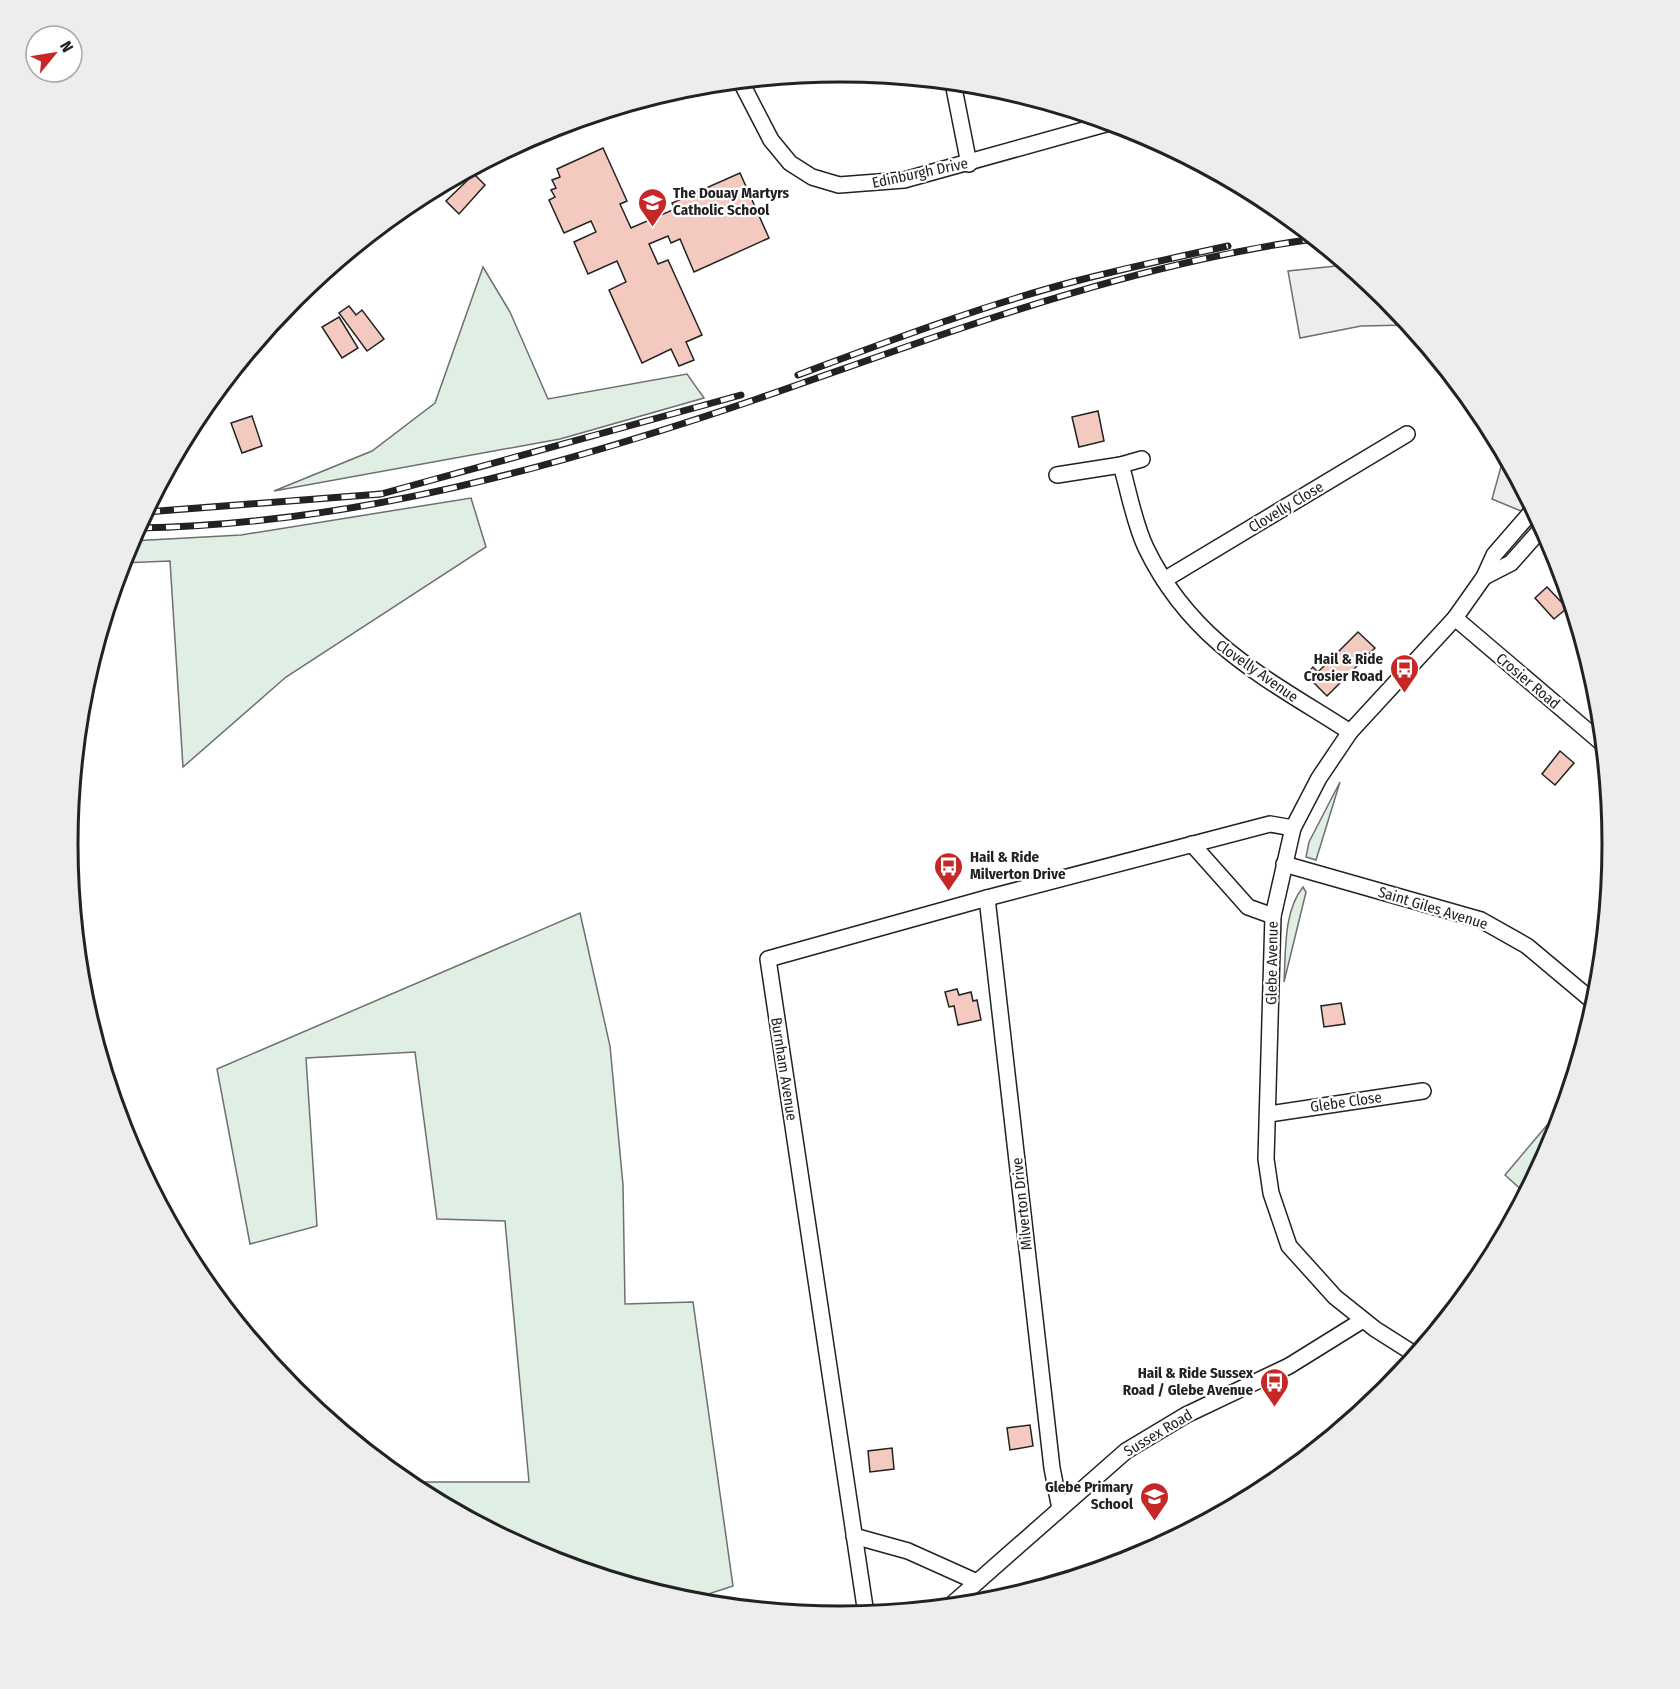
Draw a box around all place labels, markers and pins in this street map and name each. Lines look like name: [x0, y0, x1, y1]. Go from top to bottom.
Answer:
place label: The Douay Martyrs Catholic School: [673, 184, 790, 219]
school or university icon: The Douay Martyrs Catholic School: [636, 186, 668, 228]
place label: Hail & Ride Crosier Road: [1304, 650, 1383, 685]
bus stop icon: Hail & Ride Crosier Road: [1388, 652, 1420, 694]
place label: Hail & Ride Milverton Drive: [970, 848, 1066, 883]
bus stop icon: Hail & Ride Milverton Drive: [933, 850, 965, 892]
place label: Hail & Ride Sussex Road / Glebe Avenue: [1123, 1364, 1254, 1399]
bus stop icon: Hail & Ride Sussex Road / Glebe Avenue: [1258, 1366, 1290, 1408]
place label: Glebe Primary School: [1045, 1478, 1134, 1513]
school or university icon: Glebe Primary School: [1138, 1480, 1170, 1522]

